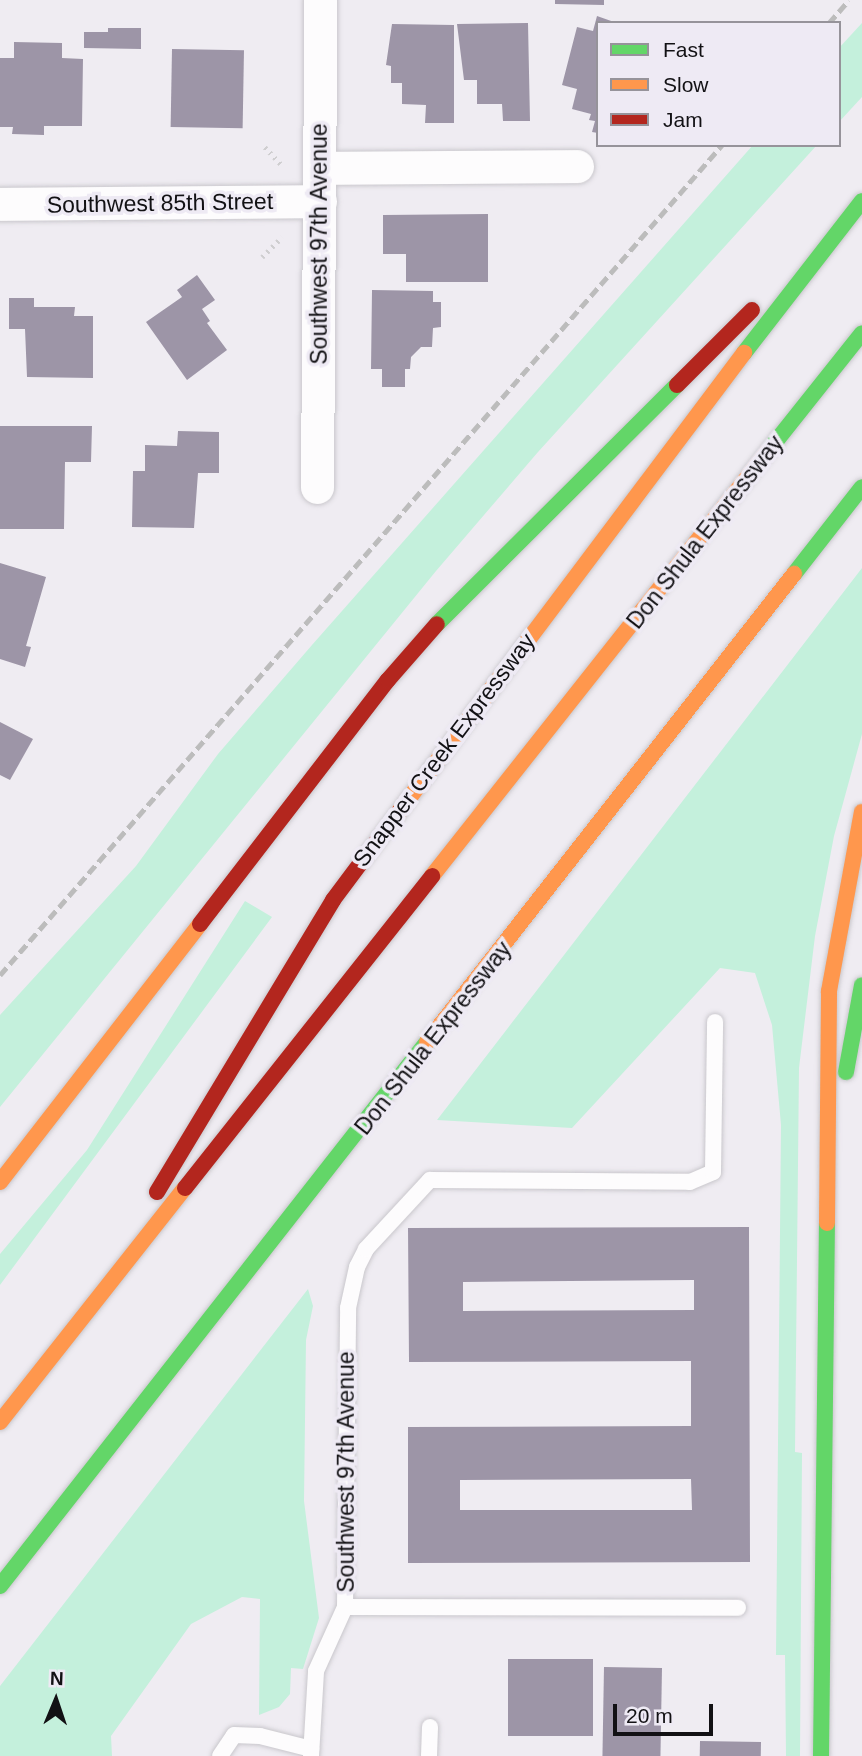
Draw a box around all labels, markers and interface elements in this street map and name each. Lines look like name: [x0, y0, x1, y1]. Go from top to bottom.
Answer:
legend: [596, 21, 841, 147]
text: Fast: [663, 38, 704, 61]
text: Slow: [663, 73, 709, 96]
text: Jam: [663, 108, 703, 131]
street label: Southwest 97th Avenue: [305, 123, 333, 365]
street label: Southwest 85th Street: [47, 187, 273, 219]
street label: Don Shula Expressway: [621, 430, 789, 634]
street label: Snapper Creek Expressway: [347, 628, 541, 872]
street label: Don Shula Expressway: [349, 936, 517, 1140]
street label: Southwest 97th Avenue: [332, 1351, 360, 1593]
north arrow: [21, 1665, 91, 1735]
text: N: [50, 1668, 64, 1689]
scale bar: [617, 1690, 717, 1734]
text: 20 m: [626, 1704, 673, 1727]

